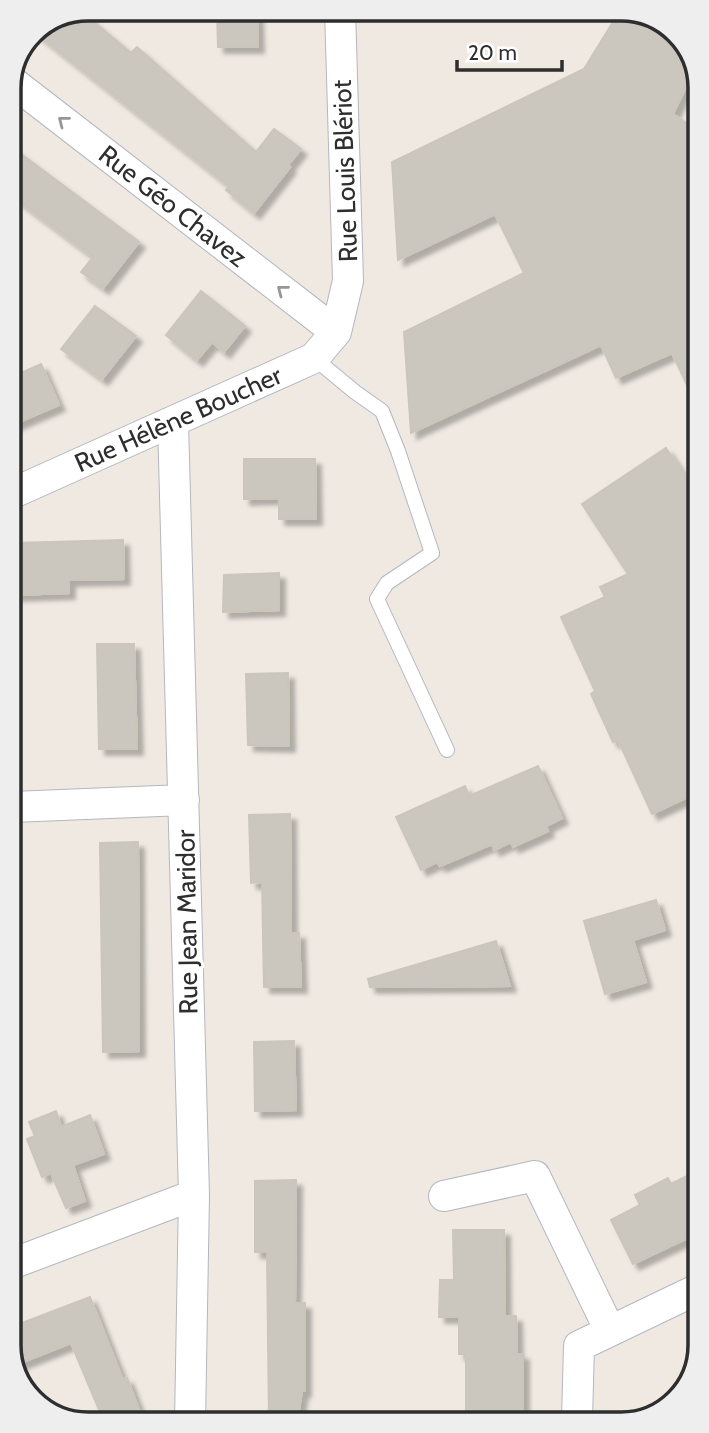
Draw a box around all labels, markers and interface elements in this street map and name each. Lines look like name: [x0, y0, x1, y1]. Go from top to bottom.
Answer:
scale bar: [457, 28, 562, 72]
text: 20 m: [468, 40, 517, 65]
street label: Rue Louis Blériot: [326, 79, 364, 263]
one-way arrow: [59, 116, 71, 129]
street label: Rue Géo Chavez: [93, 138, 253, 274]
one-way arrow: [277, 286, 290, 299]
street label: Rue Hélène Boucher: [69, 359, 287, 479]
street label: Rue Jean Maridor: [169, 829, 205, 1015]

